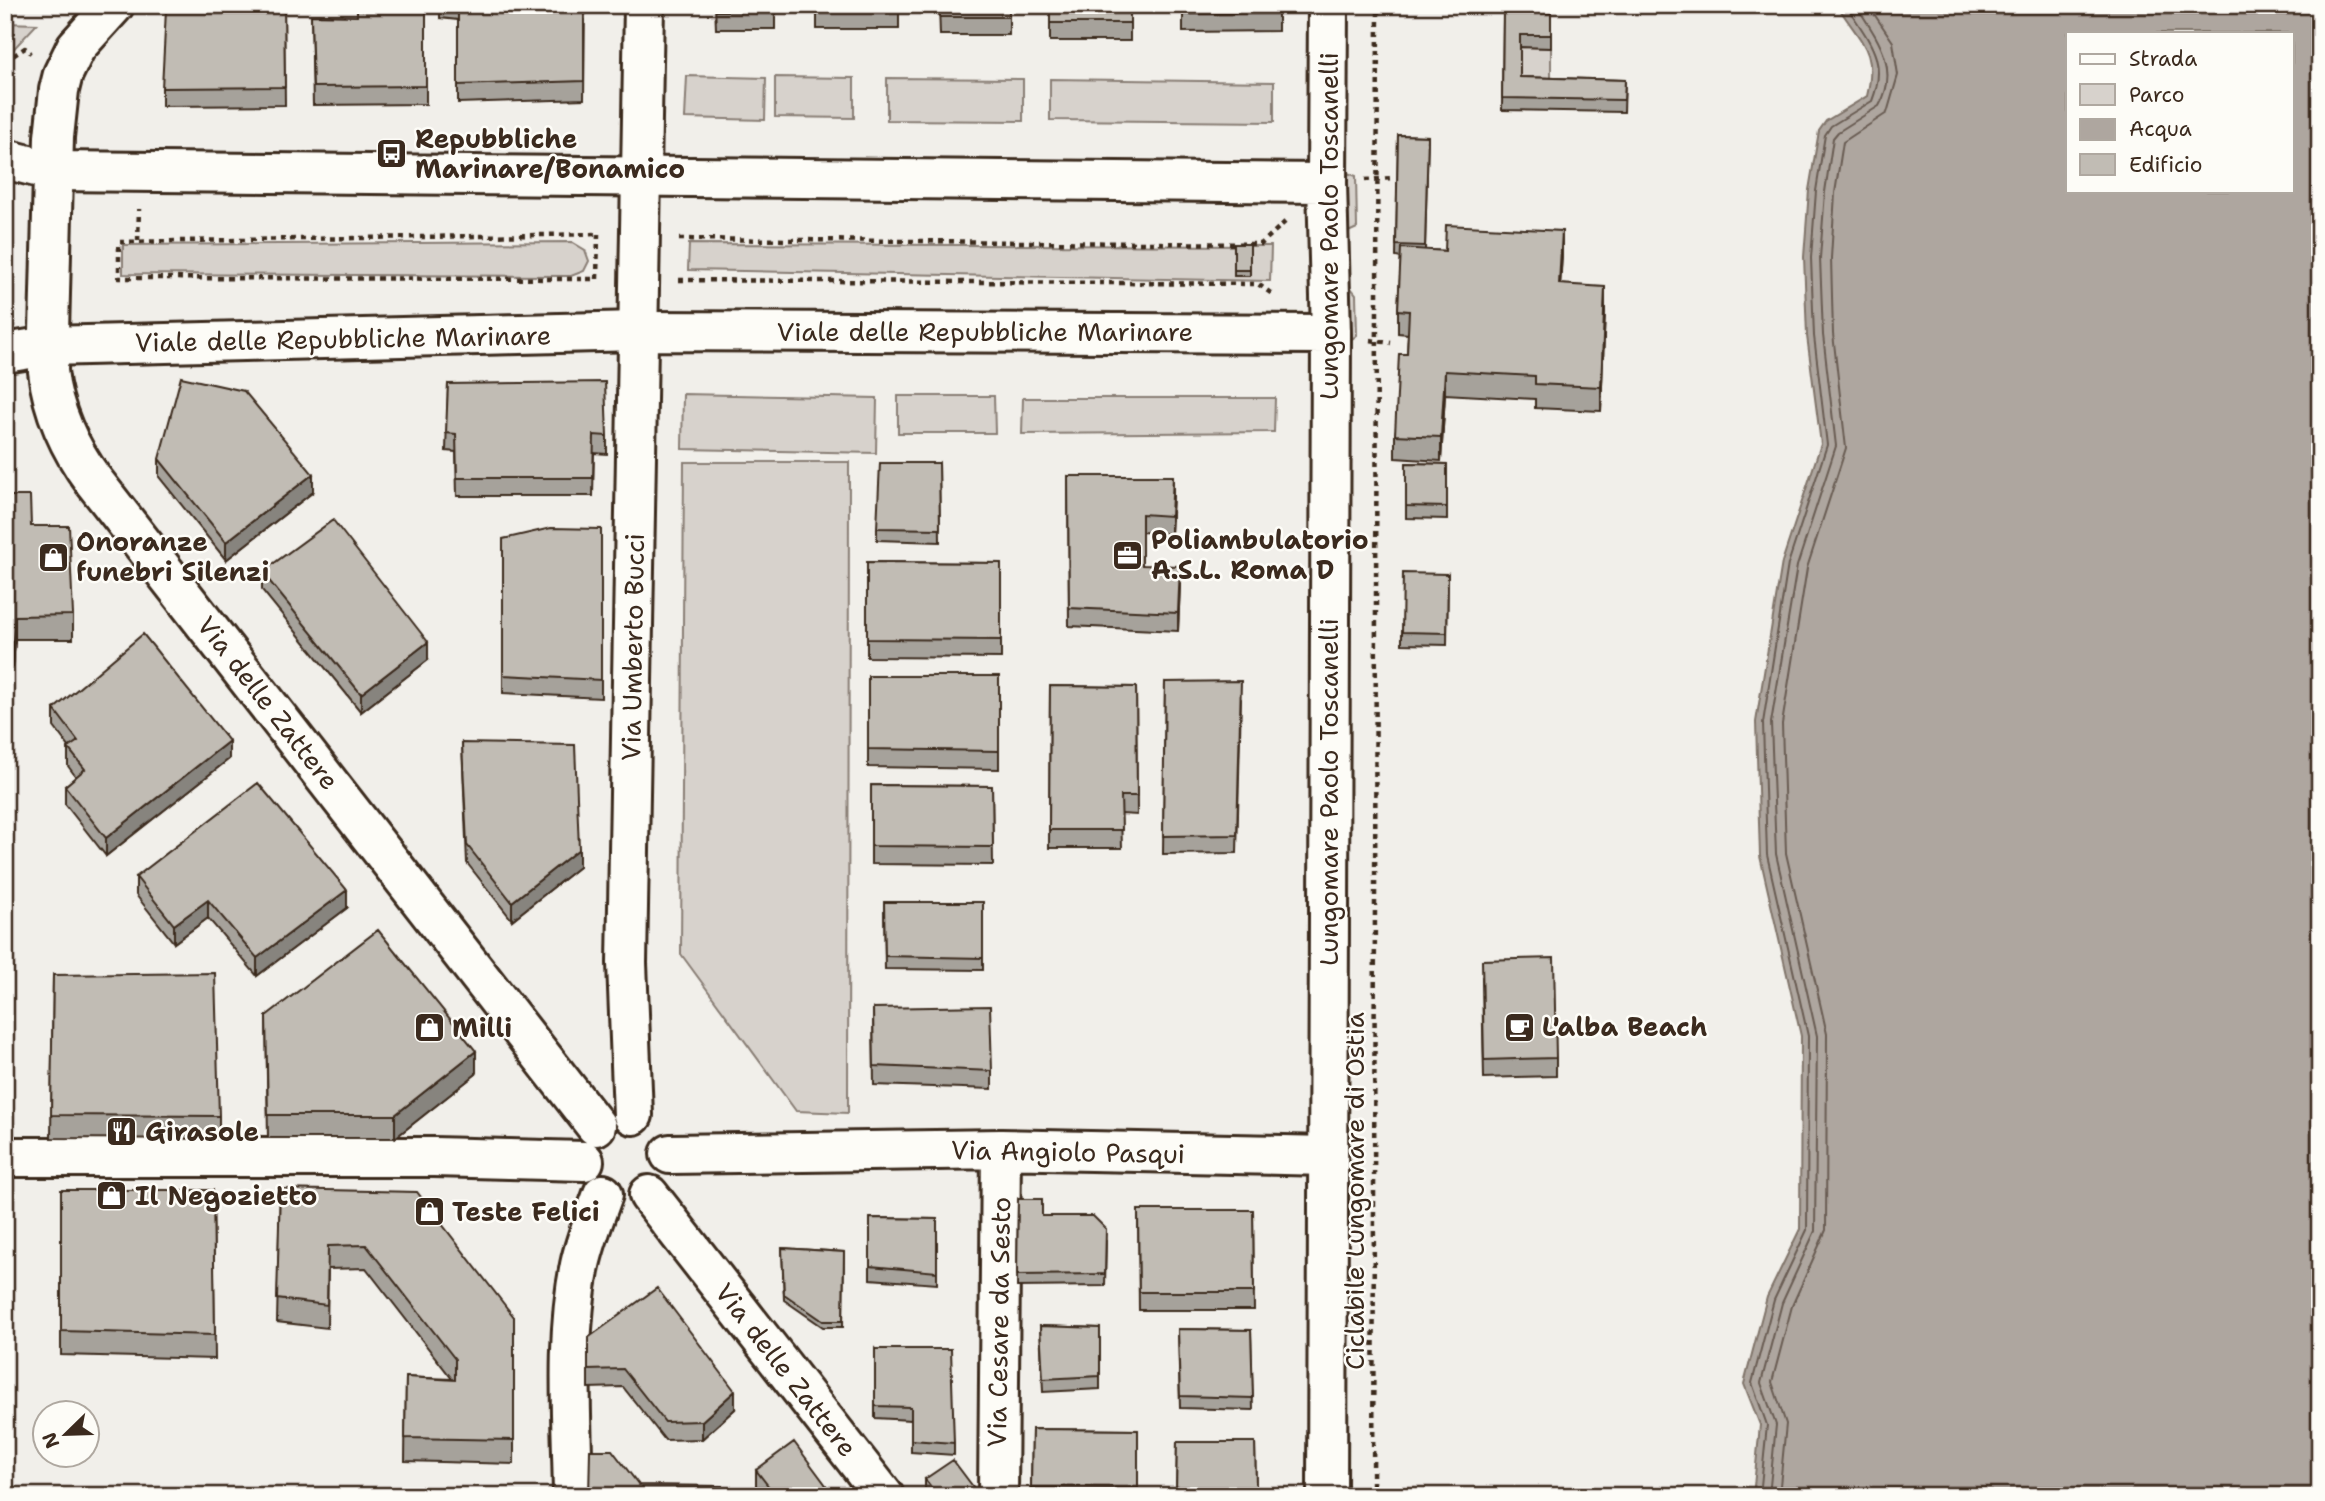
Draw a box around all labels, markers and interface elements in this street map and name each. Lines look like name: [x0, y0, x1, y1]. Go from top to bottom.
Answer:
legend: [2066, 32, 2294, 192]
text: Strada: [2129, 45, 2197, 73]
street label: Lungomare Paolo Toscanelli: [1311, 52, 1346, 400]
text: Parco: [2129, 81, 2184, 109]
text: Acqua: [2129, 115, 2192, 143]
place label: Repubbliche Marinare/Bonamico: [415, 121, 685, 186]
bus stop icon: Repubbliche Marinare/Bonamico: [375, 137, 409, 171]
text: Edificio: [2129, 151, 2202, 179]
street label: Viale delle Repubbliche Marinare: [777, 314, 1193, 349]
street label: Viale delle Repubbliche Marinare: [135, 317, 551, 360]
place label: Poliambulatorio A.S.L. Roma D: [1151, 522, 1369, 587]
place label: Onoranze funebri Silenzi: [76, 524, 269, 589]
street label: Via Umberto Bucci: [613, 533, 652, 761]
office icon: Poliambulatorio A.S.L. Roma D: [1111, 538, 1145, 572]
shop icon: Onoranze funebri Silenzi: [36, 540, 70, 574]
street label: Via delle Zattere: [190, 609, 347, 797]
street label: Lungomare Paolo Toscanelli: [1311, 618, 1346, 966]
place label: L'alba Beach: [1542, 1009, 1707, 1044]
place label: Milli: [452, 1010, 512, 1045]
cafe icon: L'alba Beach: [1502, 1010, 1536, 1044]
shop icon: Milli: [412, 1011, 446, 1045]
street label: Ciclabile Lungomare di Ostia: [1337, 1012, 1372, 1370]
place label: Girasole: [145, 1114, 259, 1149]
restaurant icon: Girasole: [105, 1115, 139, 1149]
street label: Via Angiolo Pasqui: [951, 1132, 1185, 1171]
place label: Il Negozietto: [135, 1178, 317, 1213]
shop icon: Il Negozietto: [95, 1179, 129, 1213]
place label: Teste Felici: [452, 1194, 600, 1229]
shop icon: Teste Felici: [412, 1195, 446, 1229]
street label: Via Cesare da Sesto: [979, 1196, 1018, 1448]
street label: Via delle Zattere: [708, 1276, 865, 1464]
north arrow: [32, 1400, 102, 1470]
text: N: [36, 1429, 65, 1452]

